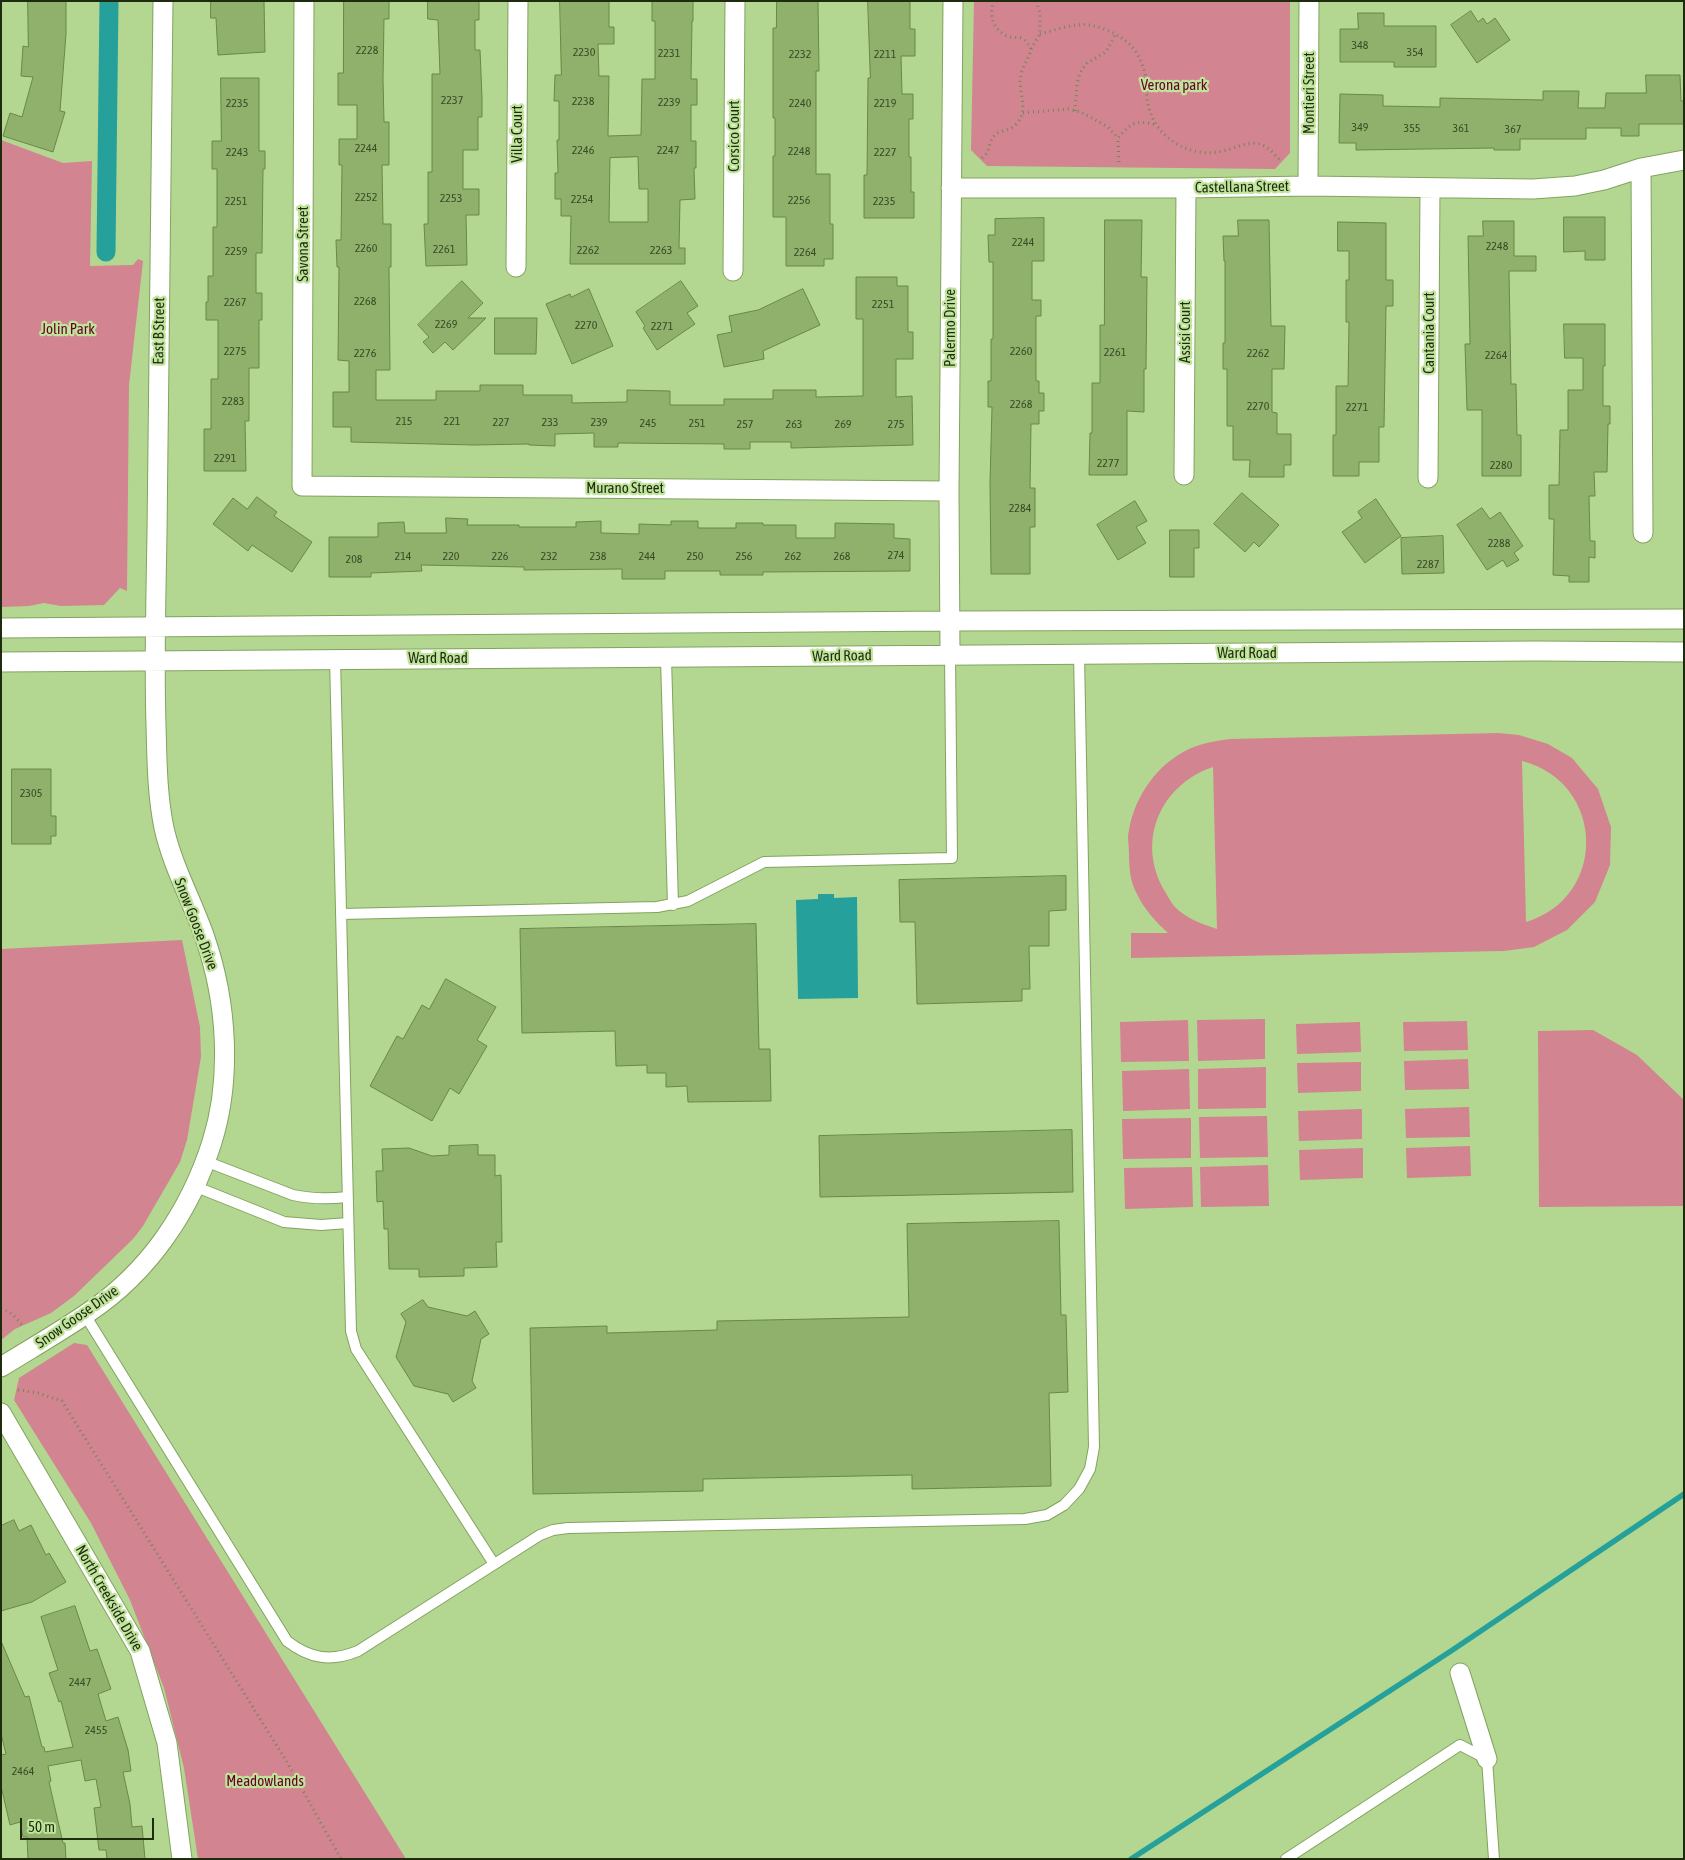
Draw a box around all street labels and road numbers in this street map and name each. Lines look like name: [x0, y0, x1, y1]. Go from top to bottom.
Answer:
street label: Montieri Street: [1300, 52, 1318, 134]
street label: Corsico Court: [725, 100, 743, 172]
street label: Villa Court: [508, 105, 526, 163]
street label: Castellana Street: [1195, 177, 1289, 197]
street label: Savona Street: [294, 206, 312, 282]
street label: Palermo Drive: [941, 289, 959, 367]
street label: Cantania Court: [1420, 292, 1438, 374]
street label: East B Street: [149, 297, 169, 365]
street label: Assisi Court: [1176, 301, 1194, 363]
street label: Murano Street: [586, 479, 664, 497]
street label: Ward Road: [1217, 644, 1277, 662]
street label: Ward Road: [812, 646, 872, 666]
street label: Ward Road: [408, 649, 468, 667]
street label: Snow Goose Drive: [170, 876, 222, 972]
street label: Snow Goose Drive: [32, 1282, 122, 1352]
street label: North Creekside Drive: [71, 1542, 147, 1654]

